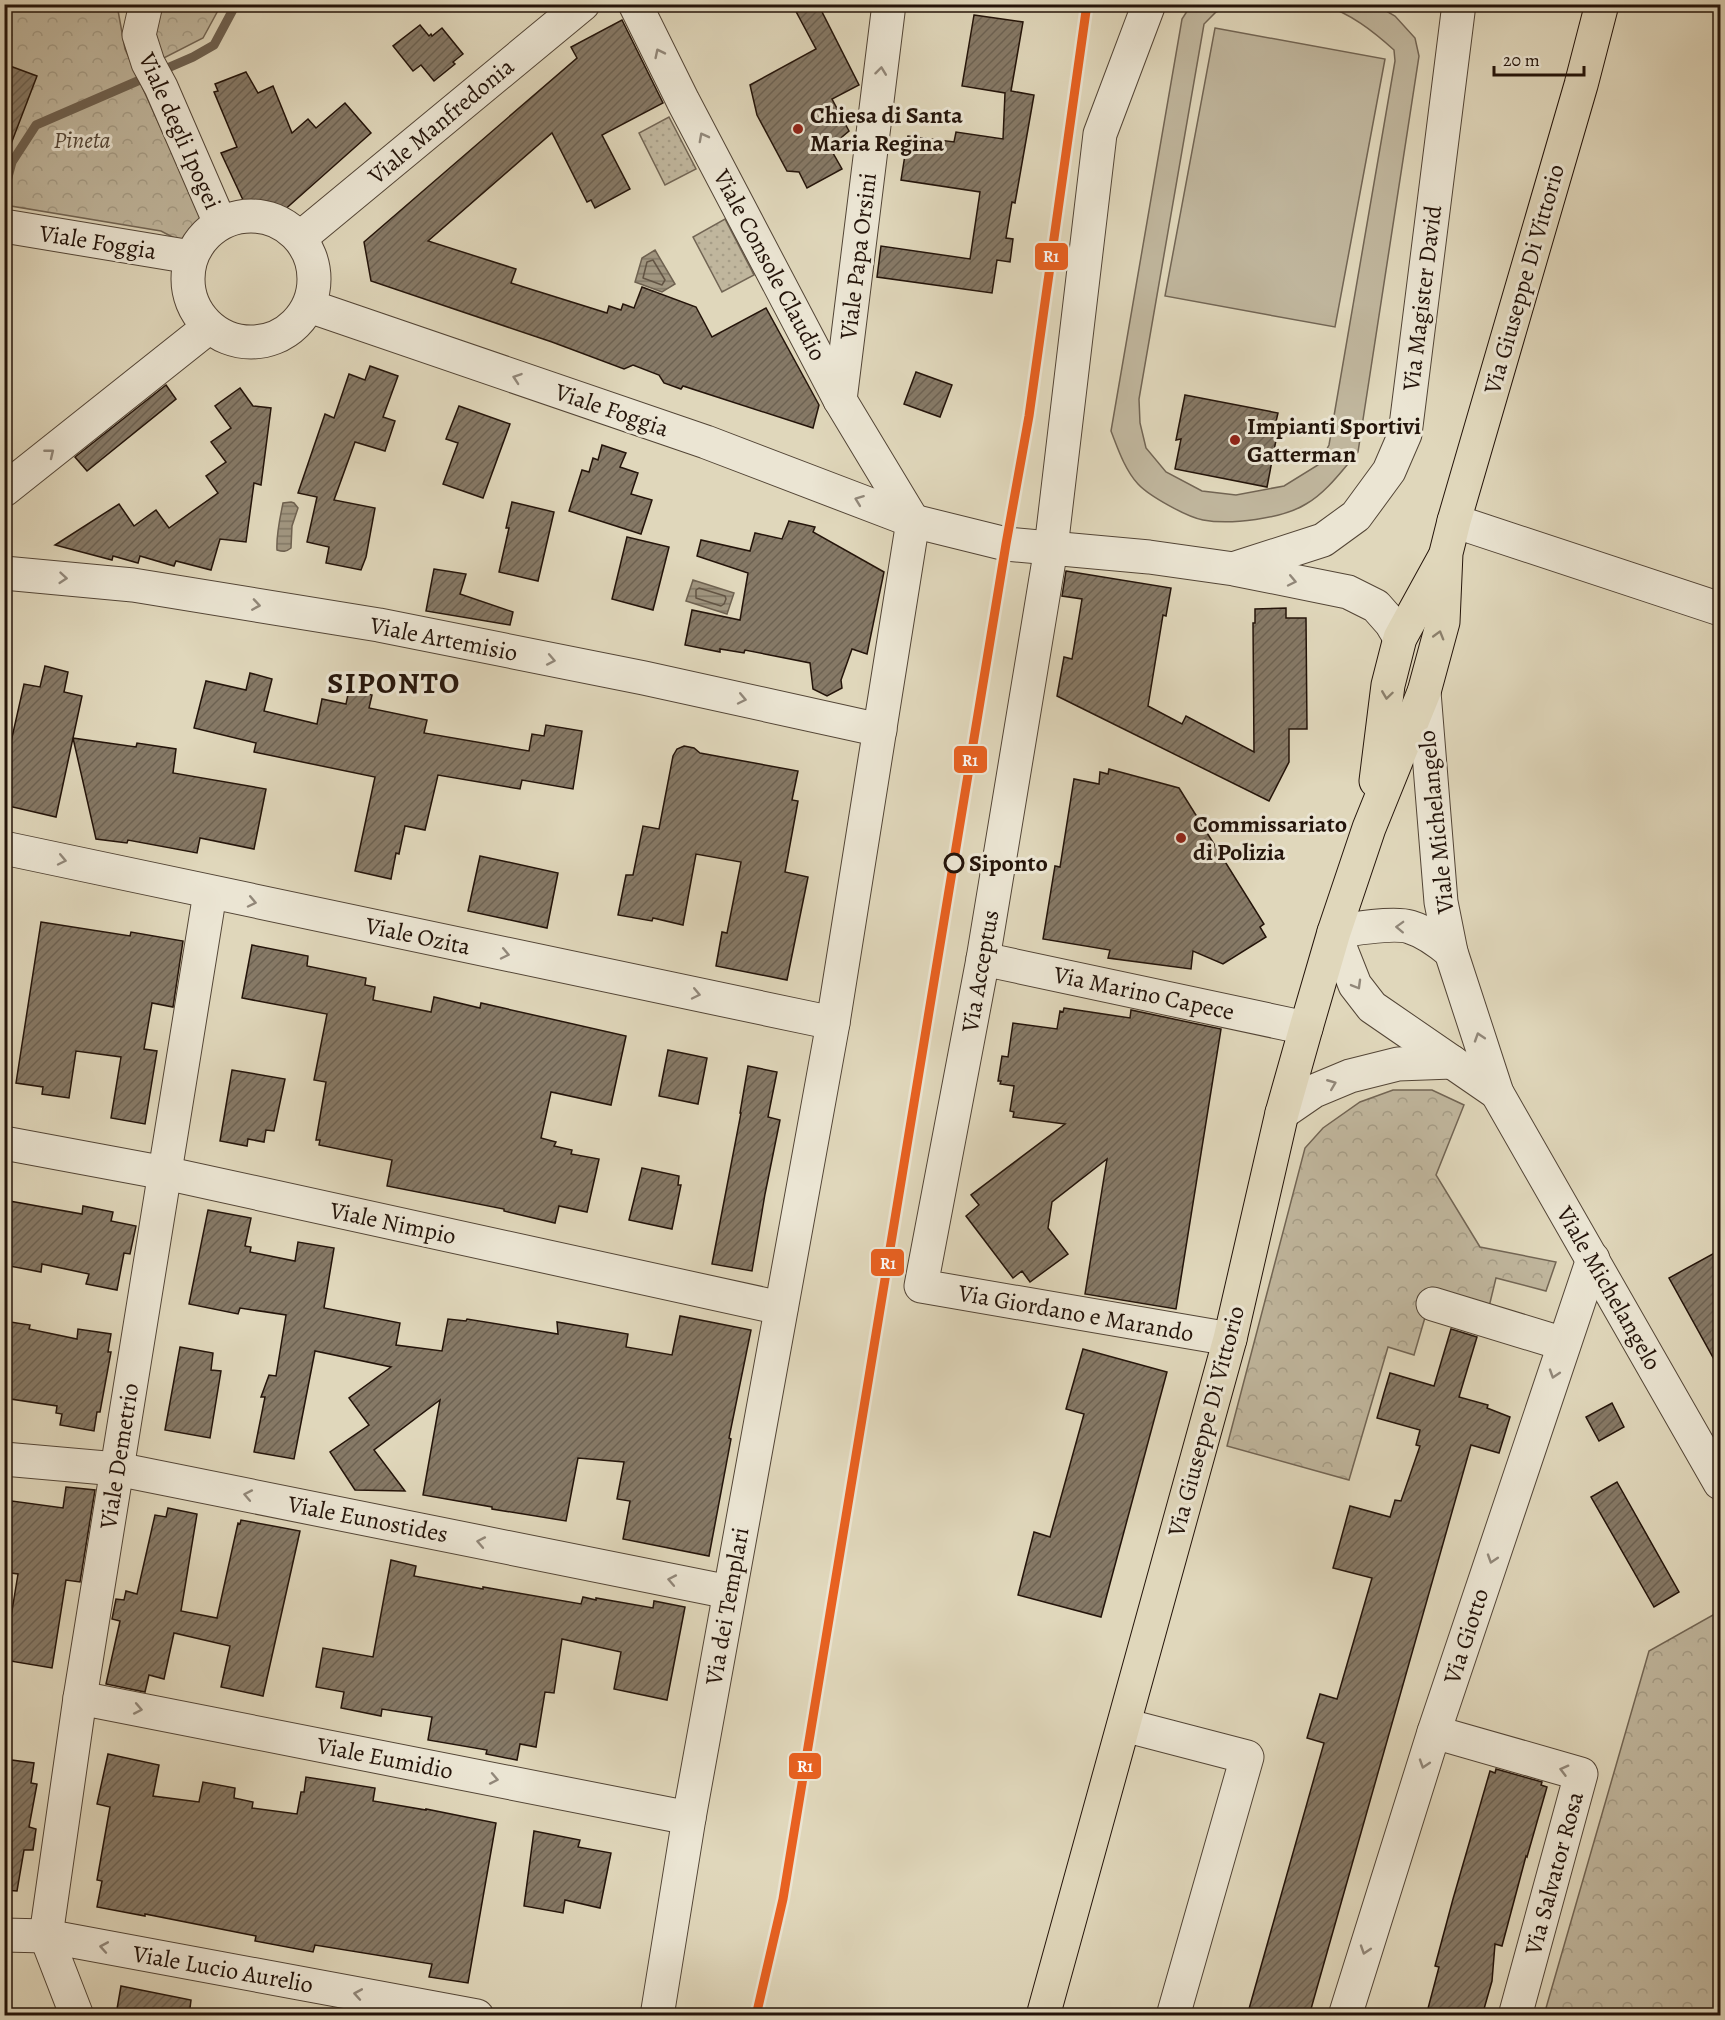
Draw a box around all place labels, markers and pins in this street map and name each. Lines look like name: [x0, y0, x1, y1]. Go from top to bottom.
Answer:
place label: Chiesa di Santa Maria Regina: [810, 99, 963, 159]
marker: Chiesa di Santa Maria Regina: [791, 122, 805, 136]
place label: Impianti Sportivi Gatterman: [1247, 410, 1421, 470]
marker: Impianti Sportivi Gatterman: [1228, 433, 1242, 447]
place label: Commissariato di Polizia: [1193, 808, 1347, 868]
marker: Commissariato di Polizia: [1174, 831, 1188, 845]
place label: Siponto: [969, 847, 1048, 879]
marker: Siponto: [944, 853, 964, 873]

